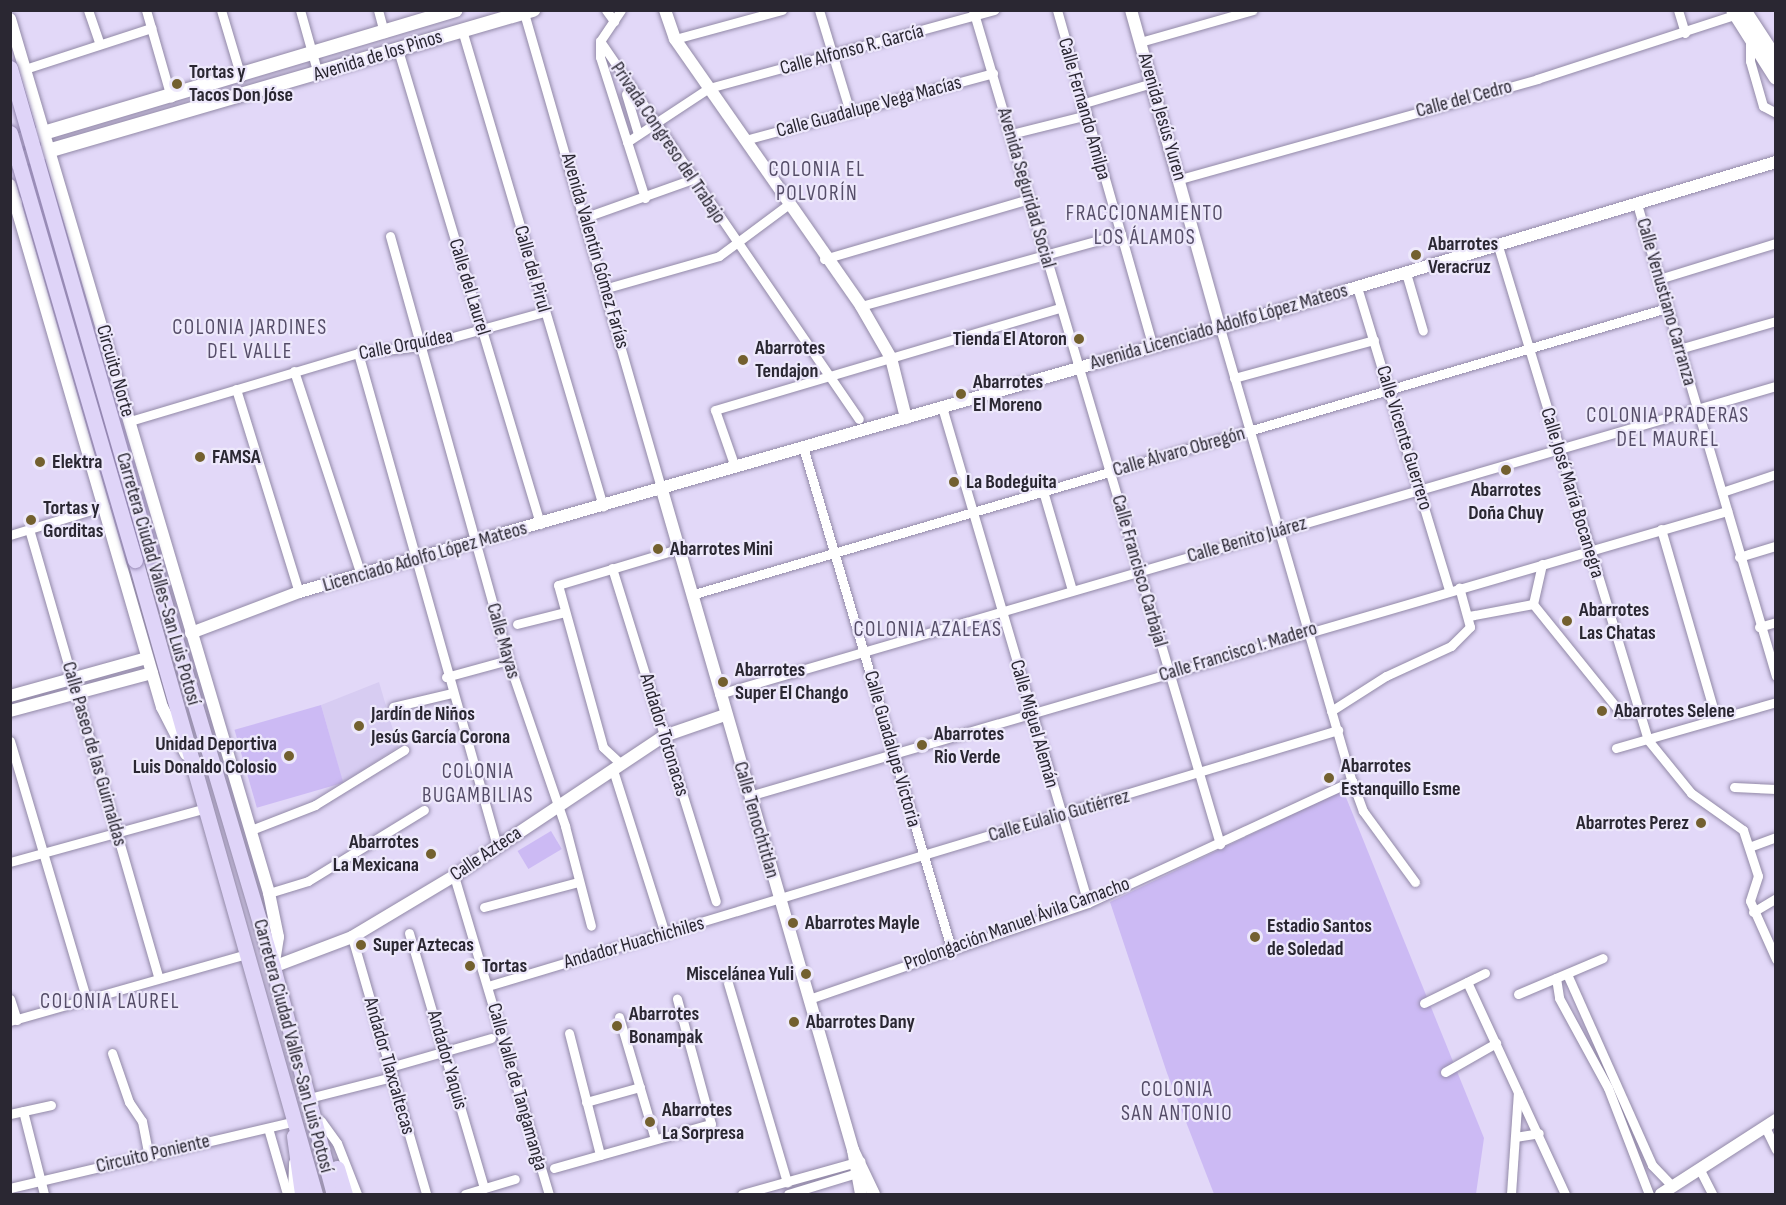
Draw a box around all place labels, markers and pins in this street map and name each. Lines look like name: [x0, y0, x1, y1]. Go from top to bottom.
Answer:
place label: Tortas y Tacos Don Jóse: [189, 60, 293, 107]
marker: Tortas y Tacos Don Jóse: [170, 77, 184, 91]
place label: Abarrotes Veracruz: [1428, 232, 1498, 279]
marker: Abarrotes Veracruz: [1409, 248, 1423, 262]
place label: Tienda El Atoron: [953, 327, 1067, 351]
marker: Tienda El Atoron: [1072, 332, 1086, 346]
place label: Abarrotes Tendajon: [755, 336, 825, 383]
marker: Abarrotes Tendajon: [736, 353, 750, 367]
place label: Abarrotes El Moreno: [973, 371, 1043, 418]
marker: Abarrotes El Moreno: [954, 387, 968, 401]
place label: FAMSA: [212, 445, 261, 469]
place label: Elektra: [52, 450, 102, 474]
marker: FAMSA: [193, 450, 207, 464]
marker: Elektra: [33, 455, 47, 469]
marker: Abarrotes Doña Chuy: [1499, 463, 1513, 477]
place label: La Bodeguita: [966, 470, 1057, 494]
marker: La Bodeguita: [947, 475, 961, 489]
place label: Abarrotes Doña Chuy: [1468, 479, 1544, 526]
place label: Tortas y Gorditas: [43, 496, 103, 543]
marker: Tortas y Gorditas: [24, 513, 38, 527]
place label: Abarrotes Mini: [670, 537, 773, 561]
marker: Abarrotes Mini: [651, 542, 665, 556]
place label: Abarrotes Las Chatas: [1579, 598, 1656, 645]
marker: Abarrotes Las Chatas: [1560, 614, 1574, 628]
place label: Abarrotes Super El Chango: [735, 658, 848, 705]
marker: Abarrotes Super El Chango: [716, 675, 730, 689]
place label: Abarrotes Selene: [1614, 699, 1735, 723]
place label: Jardín de Niños Jesús García Corona: [371, 702, 510, 749]
marker: Abarrotes Selene: [1595, 704, 1609, 718]
marker: Jardín de Niños Jesús García Corona: [352, 719, 366, 733]
place label: Abarrotes Rio Verde: [934, 722, 1004, 769]
place label: Unidad Deportiva Luis Donaldo Colosio: [133, 732, 277, 779]
marker: Abarrotes Rio Verde: [915, 738, 929, 752]
marker: Unidad Deportiva Luis Donaldo Colosio: [282, 749, 296, 763]
place label: Abarrotes Estanquillo Esme: [1341, 754, 1461, 801]
marker: Abarrotes Estanquillo Esme: [1322, 771, 1336, 785]
place label: Abarrotes Perez: [1576, 811, 1689, 835]
marker: Abarrotes Perez: [1694, 816, 1708, 830]
place label: Abarrotes La Mexicana: [333, 831, 419, 878]
marker: Abarrotes La Mexicana: [424, 847, 438, 861]
place label: Abarrotes Mayle: [805, 911, 920, 935]
place label: Estadio Santos de Soledad: [1267, 914, 1372, 961]
marker: Abarrotes Mayle: [786, 916, 800, 930]
marker: Estadio Santos de Soledad: [1248, 930, 1262, 944]
place label: Super Aztecas: [373, 933, 474, 957]
marker: Super Aztecas: [354, 938, 368, 952]
place label: Tortas: [482, 954, 527, 978]
marker: Tortas: [463, 959, 477, 973]
place label: Miscelánea Yuli: [686, 962, 794, 986]
marker: Miscelánea Yuli: [799, 967, 813, 981]
place label: Abarrotes Bonampak: [629, 1002, 703, 1049]
place label: Abarrotes Dany: [806, 1010, 915, 1034]
marker: Abarrotes Dany: [787, 1015, 801, 1029]
marker: Abarrotes Bonampak: [610, 1019, 624, 1033]
place label: Abarrotes La Sorpresa: [662, 1098, 744, 1145]
marker: Abarrotes La Sorpresa: [643, 1115, 657, 1129]

